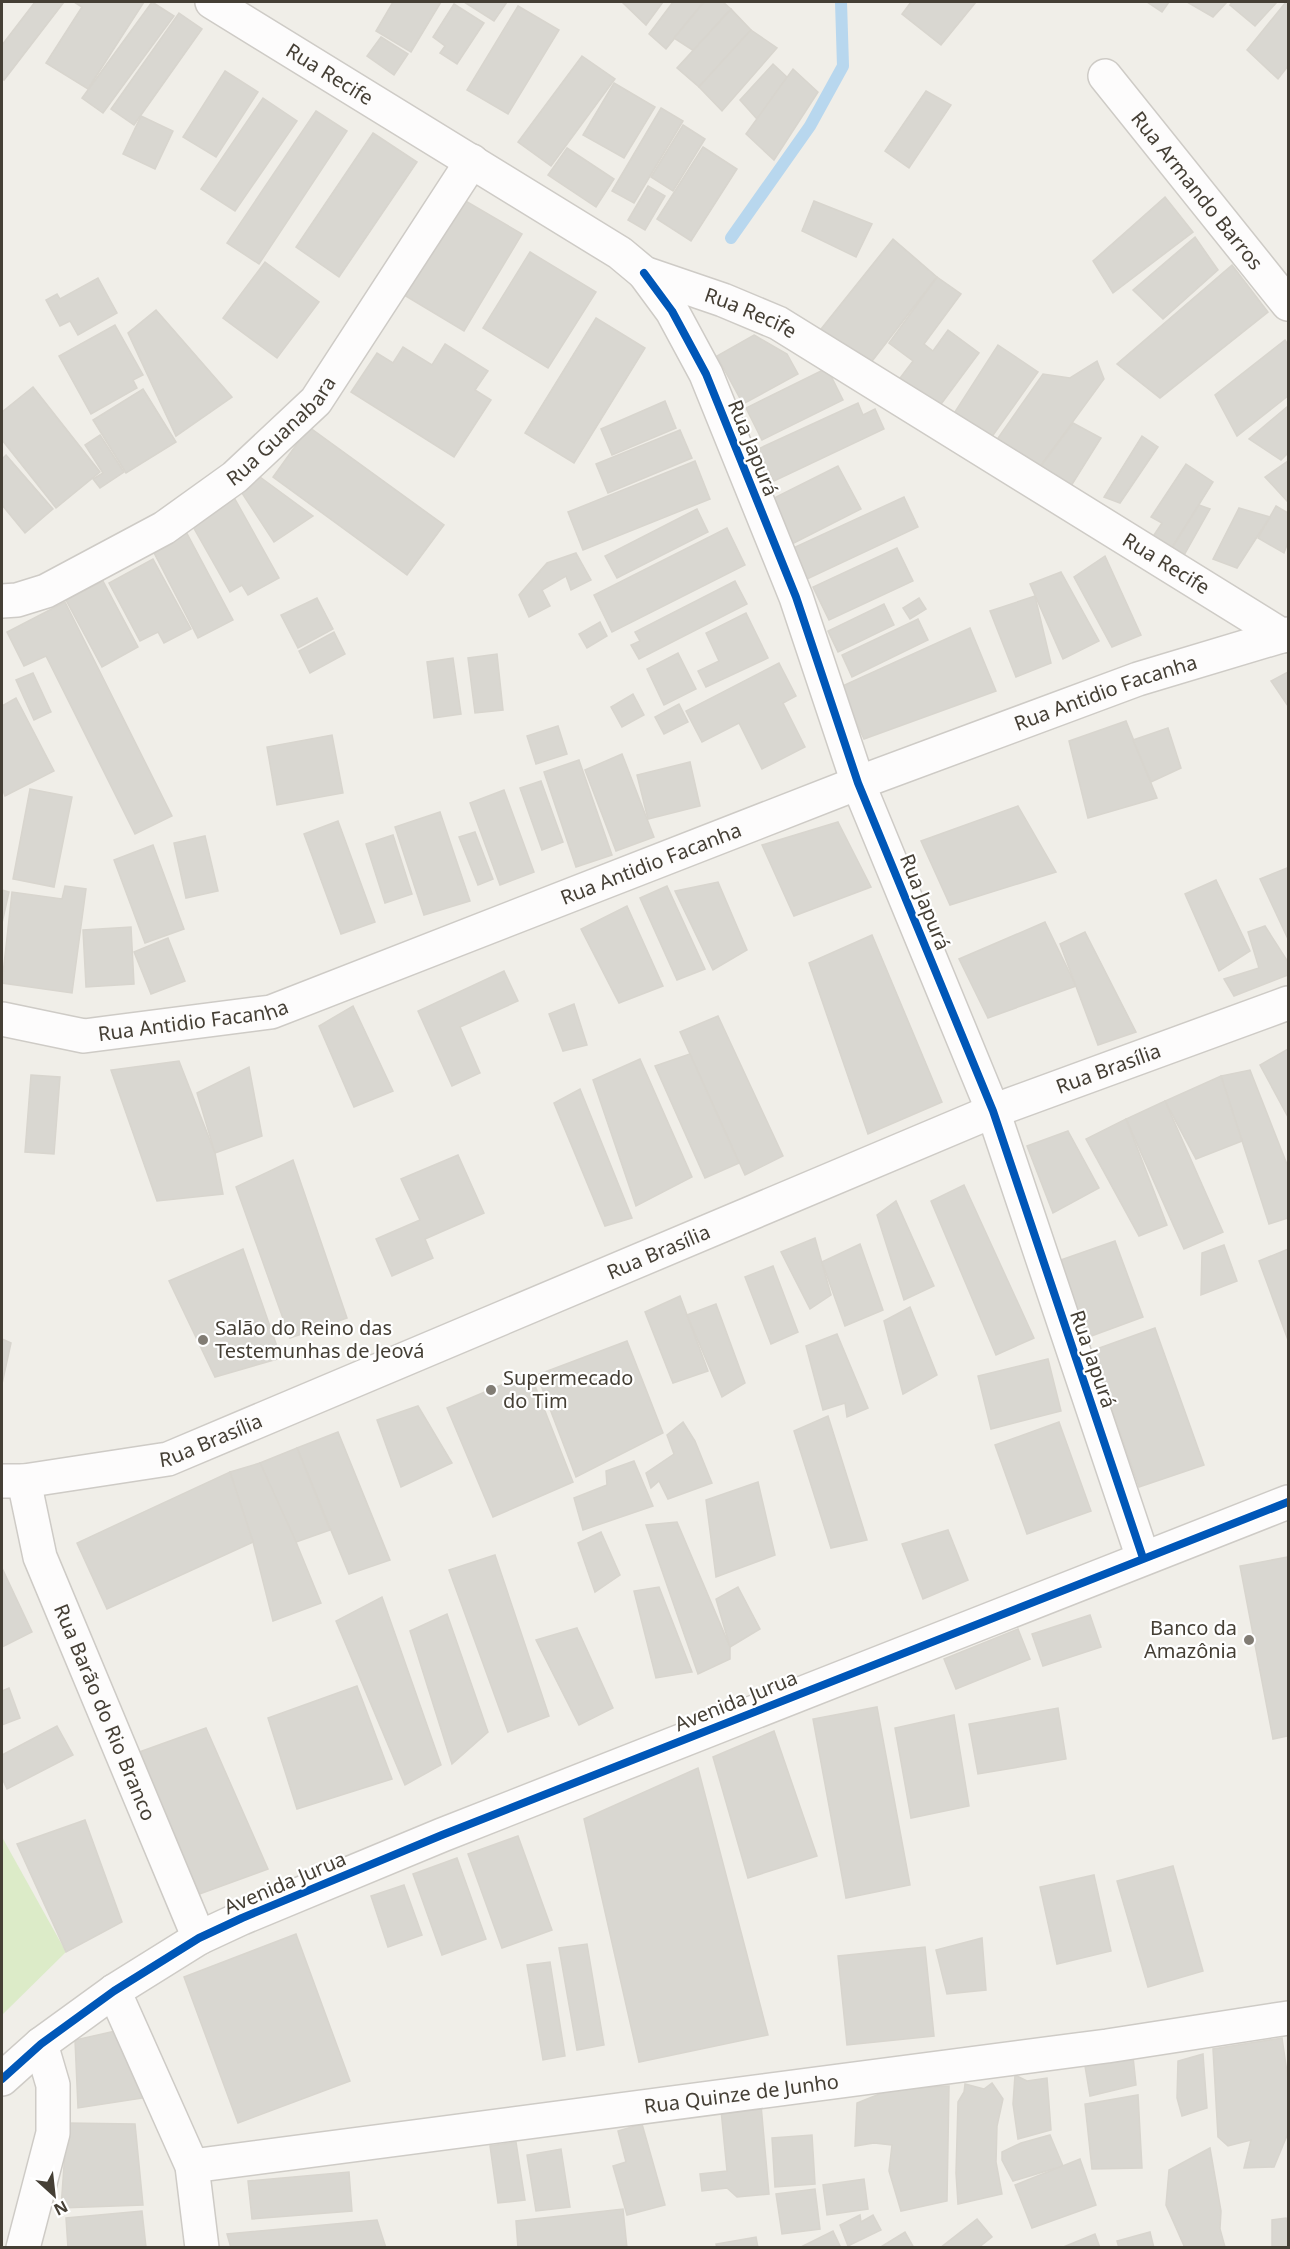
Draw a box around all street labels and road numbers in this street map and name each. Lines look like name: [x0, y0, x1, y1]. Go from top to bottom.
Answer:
street label: Rua Recife: [281, 37, 379, 111]
street label: Rua Armando Barros: [1125, 105, 1269, 275]
street label: Rua Recife: [701, 281, 802, 344]
street label: Rua Guanabara: [221, 371, 342, 492]
street label: Rua Japurá: [722, 396, 785, 500]
street label: Rua Recife: [1118, 526, 1215, 600]
street label: Rua Antidio Facanha: [1010, 648, 1200, 737]
street label: Rua Antidio Facanha: [556, 816, 745, 911]
street label: Rua Japurá: [894, 850, 957, 954]
street label: Rua Antidio Facanha: [96, 993, 292, 1047]
street label: Rua Brasília: [1052, 1037, 1164, 1100]
street label: Rua Brasília: [602, 1218, 714, 1285]
street label: Rua Japurá: [1064, 1306, 1123, 1411]
street label: Rua Brasília: [157, 1407, 266, 1473]
street label: Rua Barão do Rio Branco: [48, 1600, 163, 1825]
street label: Avenida Jurua: [670, 1664, 801, 1737]
street label: Avenida Jurua: [220, 1845, 350, 1920]
street label: Rua Quinze de Junho: [642, 2067, 840, 2120]

